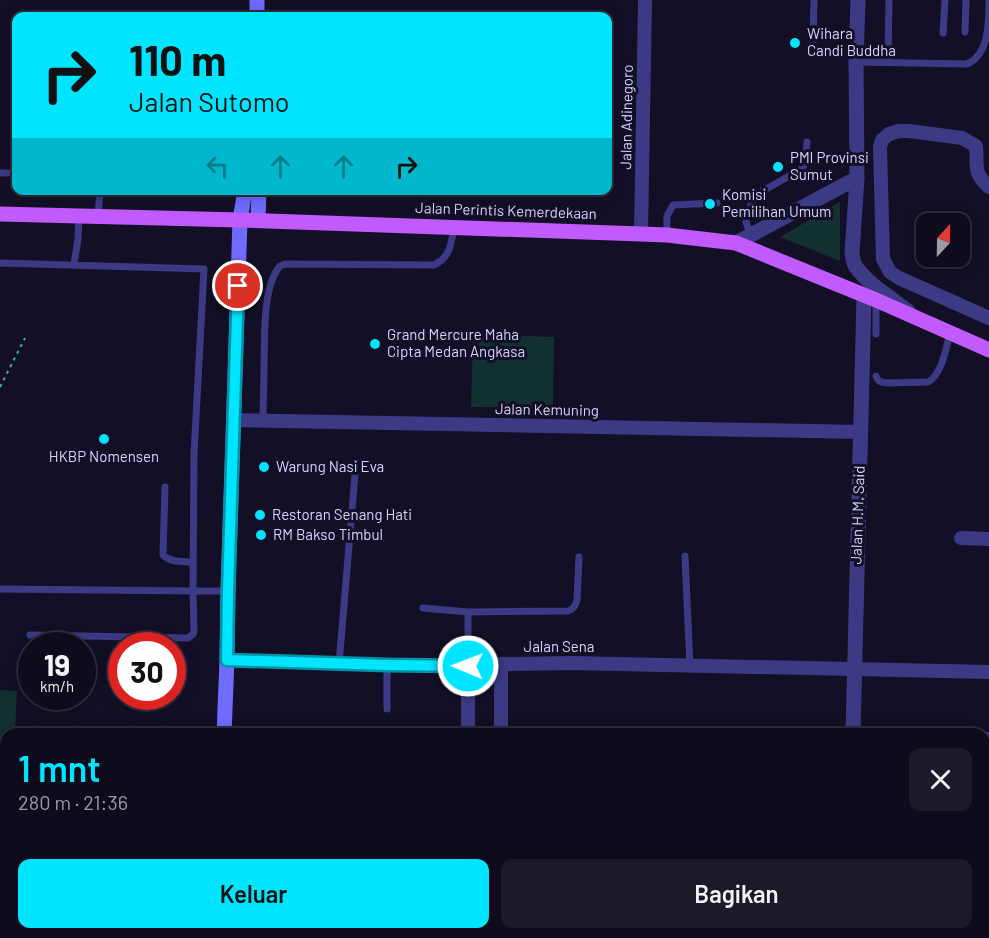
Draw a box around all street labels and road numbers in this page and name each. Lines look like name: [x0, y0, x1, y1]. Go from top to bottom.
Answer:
street label: Jalan Adinegoro: [616, 64, 636, 170]
street label: Jalan Perintis Kemerdekaan: [415, 198, 597, 222]
street label: Jalan Kemuning: [495, 399, 599, 419]
street label: Jalan H.M. Said: [846, 465, 868, 565]
street label: Jalan Sena: [523, 637, 595, 655]

